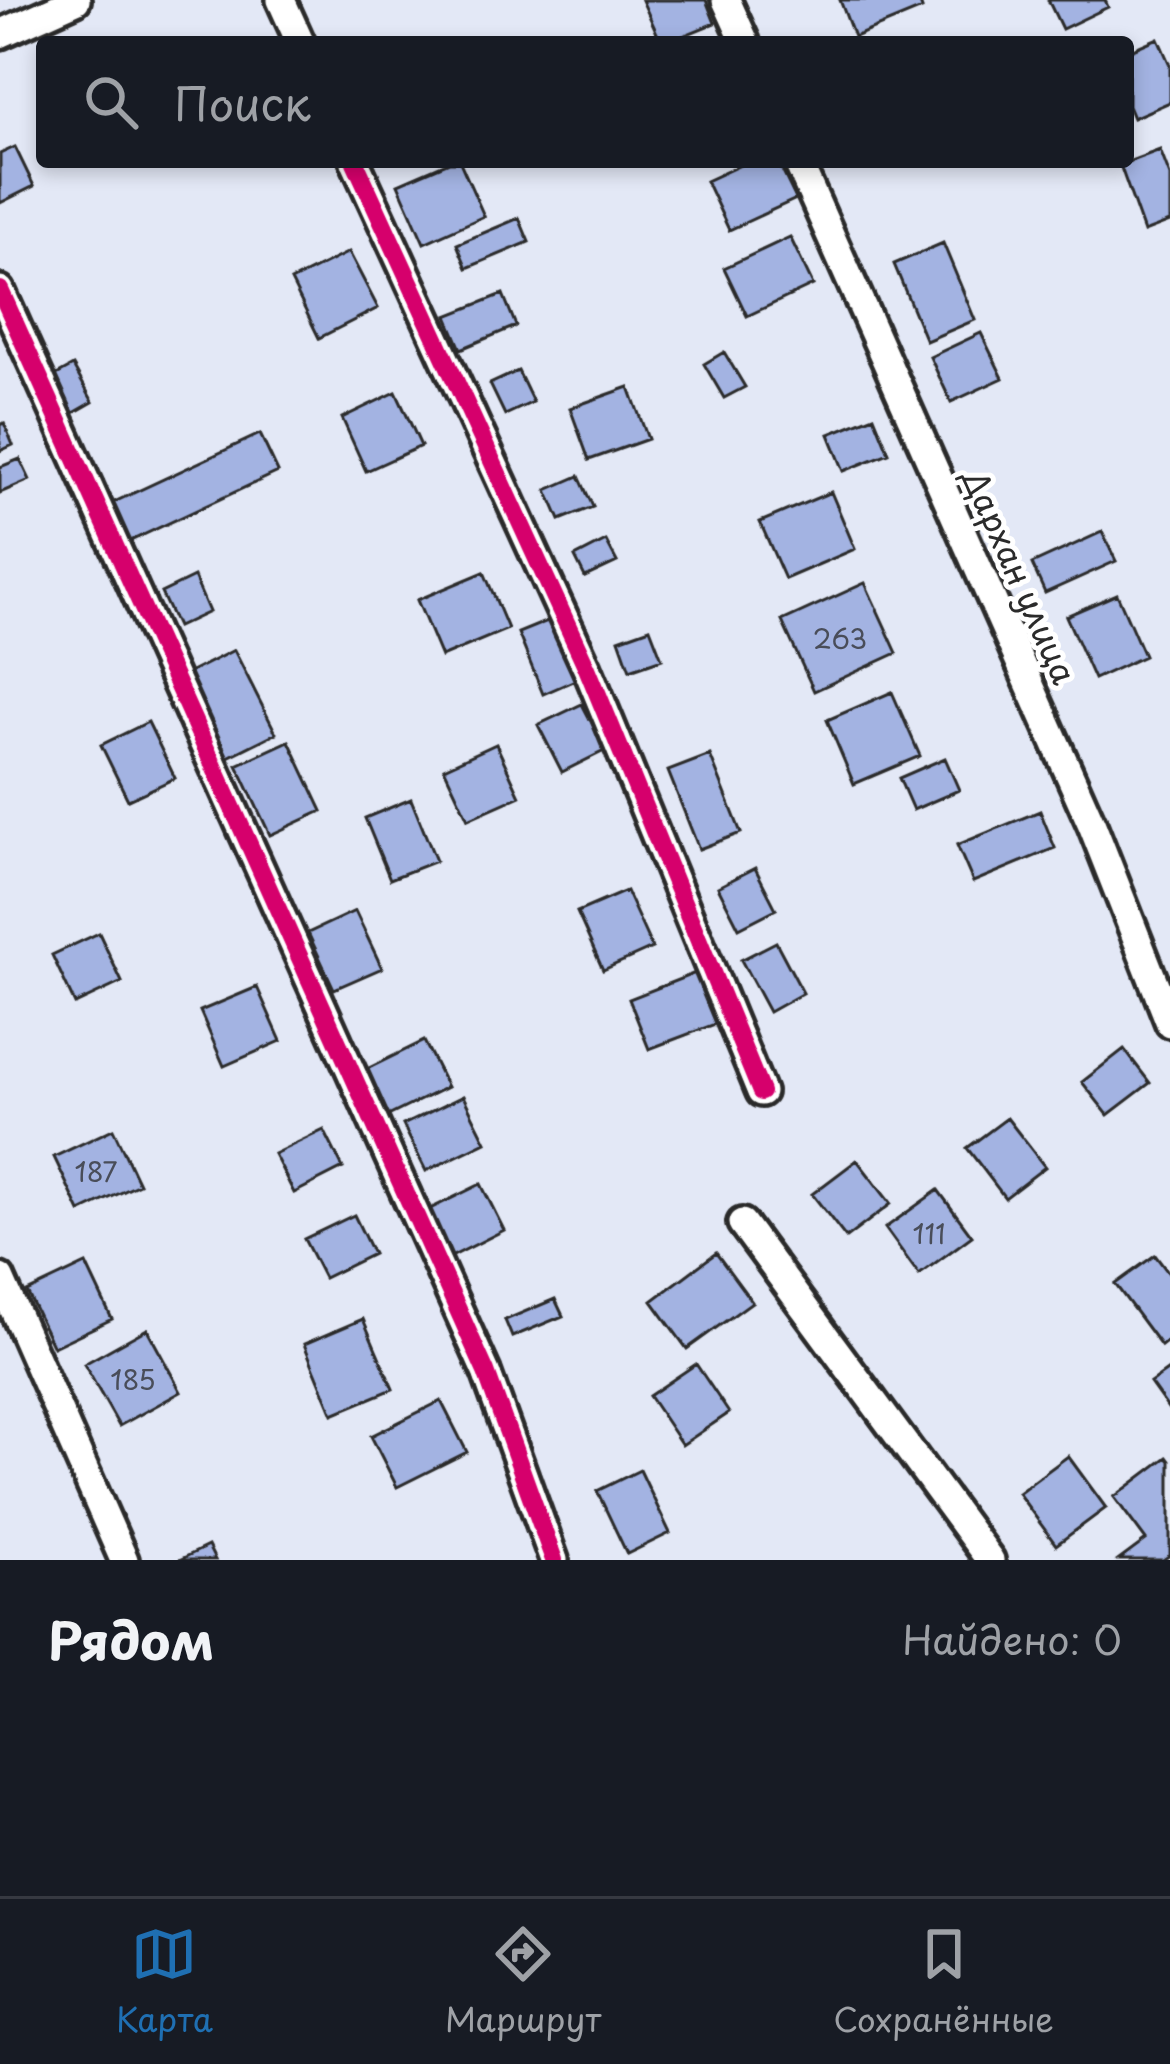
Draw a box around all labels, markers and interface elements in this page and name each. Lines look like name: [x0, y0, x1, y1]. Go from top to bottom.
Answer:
search box: [36, 36, 1134, 168]
text: Поиск: [174, 68, 311, 136]
icon: search: [78, 69, 144, 135]
street label: Дархан улица: [951, 460, 1091, 692]
house number: 263: [813, 617, 867, 658]
house number: 187: [75, 1150, 117, 1191]
house number: 111: [913, 1212, 945, 1253]
house number: 185: [110, 1358, 156, 1399]
text: Рядом: [48, 1600, 214, 1677]
text: Найдено: 0: [902, 1609, 1122, 1668]
tab: Карта: [116, 1921, 213, 2043]
tab: Маршрут: [445, 1921, 601, 2043]
tab: Сохранённые: [833, 1921, 1054, 2043]

